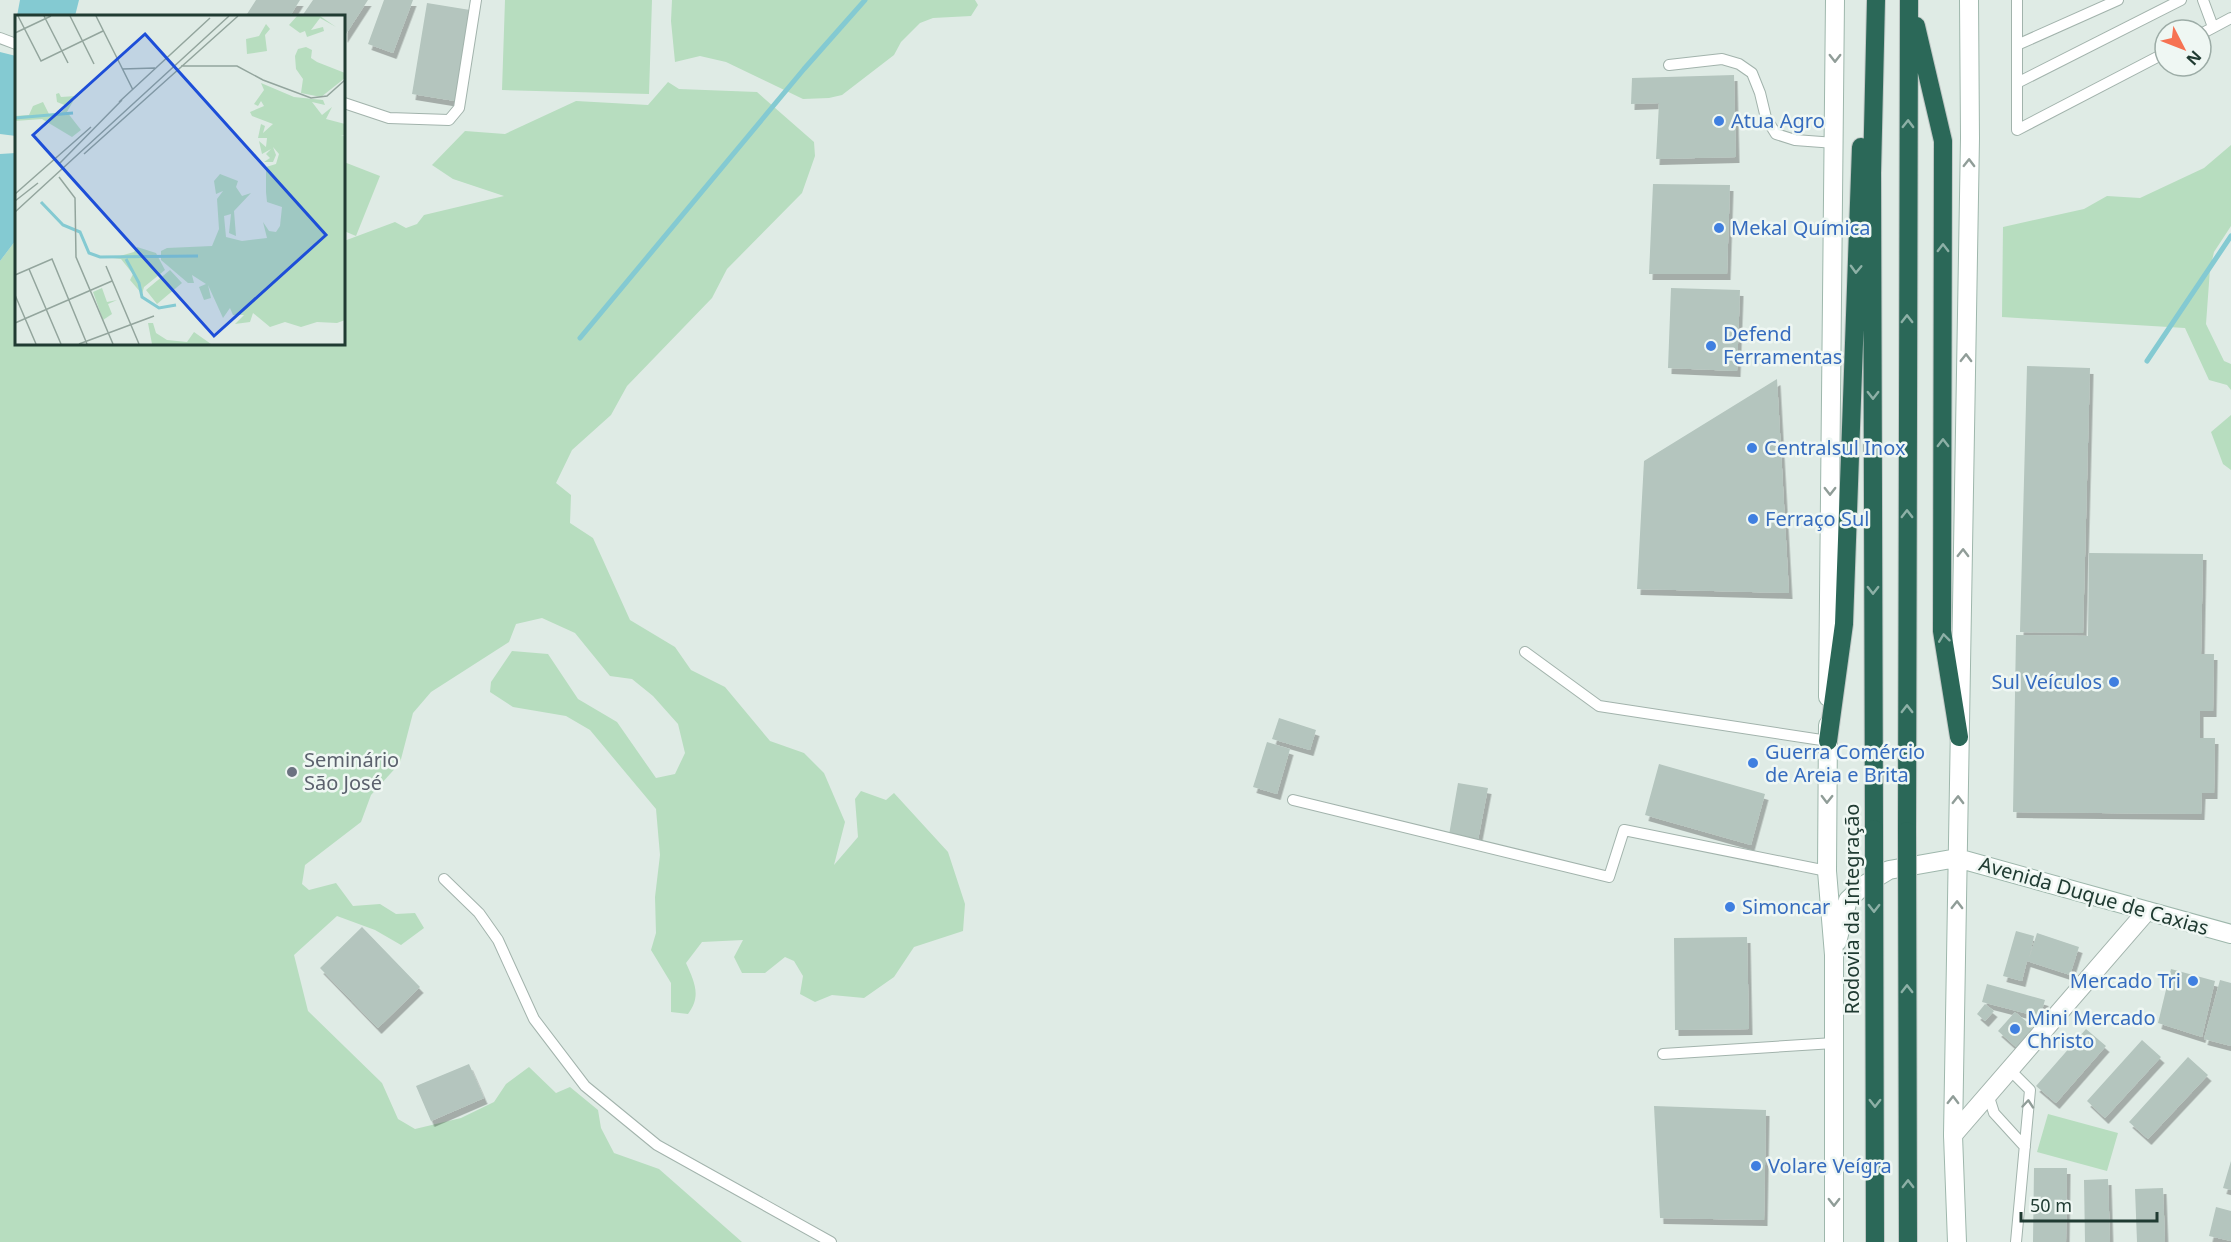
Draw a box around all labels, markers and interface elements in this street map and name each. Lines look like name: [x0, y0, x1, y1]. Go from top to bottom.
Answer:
inset map: [15, 15, 345, 345]
north arrow: [2153, 18, 2213, 78]
text: N: [2182, 46, 2207, 70]
one-way arrow: [1829, 54, 1841, 63]
place label: Atua Agro: [1731, 107, 1825, 134]
marker: Atua Agro: [1712, 114, 1726, 128]
one-way arrow: [1902, 120, 1914, 129]
one-way arrow: [1963, 158, 1976, 167]
place label: Mekal Química: [1731, 214, 1871, 241]
marker: Mekal Química: [1712, 221, 1726, 235]
one-way arrow: [1937, 243, 1949, 252]
one-way arrow: [1850, 265, 1863, 274]
one-way arrow: [1901, 315, 1913, 324]
place label: Defend Ferramentas: [1723, 320, 1842, 370]
marker: Defend Ferramentas: [1704, 339, 1718, 353]
one-way arrow: [1960, 353, 1972, 362]
one-way arrow: [1867, 390, 1879, 399]
place label: Centralsul Inox: [1764, 434, 1906, 461]
one-way arrow: [1937, 438, 1949, 447]
marker: Centralsul Inox: [1745, 441, 1759, 455]
one-way arrow: [1824, 487, 1836, 496]
place label: Ferraço Sul: [1765, 505, 1869, 532]
one-way arrow: [1901, 510, 1913, 519]
marker: Ferraço Sul: [1746, 512, 1760, 526]
one-way arrow: [1956, 548, 1969, 557]
one-way arrow: [1867, 585, 1879, 594]
one-way arrow: [1938, 633, 1950, 642]
place label: Sul Veículos: [1991, 668, 2102, 695]
marker: Sul Veículos: [2107, 675, 2121, 689]
one-way arrow: [1901, 705, 1913, 714]
place label: Guerra Comércio de Areia e Brita: [1765, 738, 1925, 788]
place label: Seminário São José: [304, 746, 399, 796]
marker: Guerra Comércio de Areia e Brita: [1746, 756, 1760, 770]
marker: Seminário São José: [285, 765, 299, 779]
one-way arrow: [1821, 795, 1833, 804]
one-way arrow: [1952, 795, 1965, 804]
street label: Rodovia da Integração: [1838, 804, 1865, 1014]
street label: Avenida Duque de Caxias: [1976, 850, 2212, 941]
place label: Simoncar: [1742, 893, 1830, 920]
marker: Simoncar: [1723, 900, 1737, 914]
one-way arrow: [1950, 900, 1963, 909]
one-way arrow: [1868, 904, 1880, 913]
place label: Mercado Tri: [2070, 967, 2181, 994]
marker: Mercado Tri: [2186, 974, 2200, 988]
one-way arrow: [1901, 984, 1913, 993]
place label: Mini Mercado Christo: [2027, 1004, 2156, 1054]
marker: Mini Mercado Christo: [2008, 1022, 2022, 1036]
one-way arrow: [1947, 1095, 1960, 1104]
one-way arrow: [1869, 1099, 1881, 1108]
one-way arrow: [2021, 1100, 2034, 1109]
place label: Volare Veígra: [1768, 1152, 1892, 1179]
marker: Volare Veígra: [1749, 1159, 1763, 1173]
one-way arrow: [1902, 1179, 1914, 1188]
scale bar: [2021, 1185, 2158, 1223]
text: 50 m: [2030, 1193, 2072, 1217]
one-way arrow: [1828, 1198, 1840, 1207]

